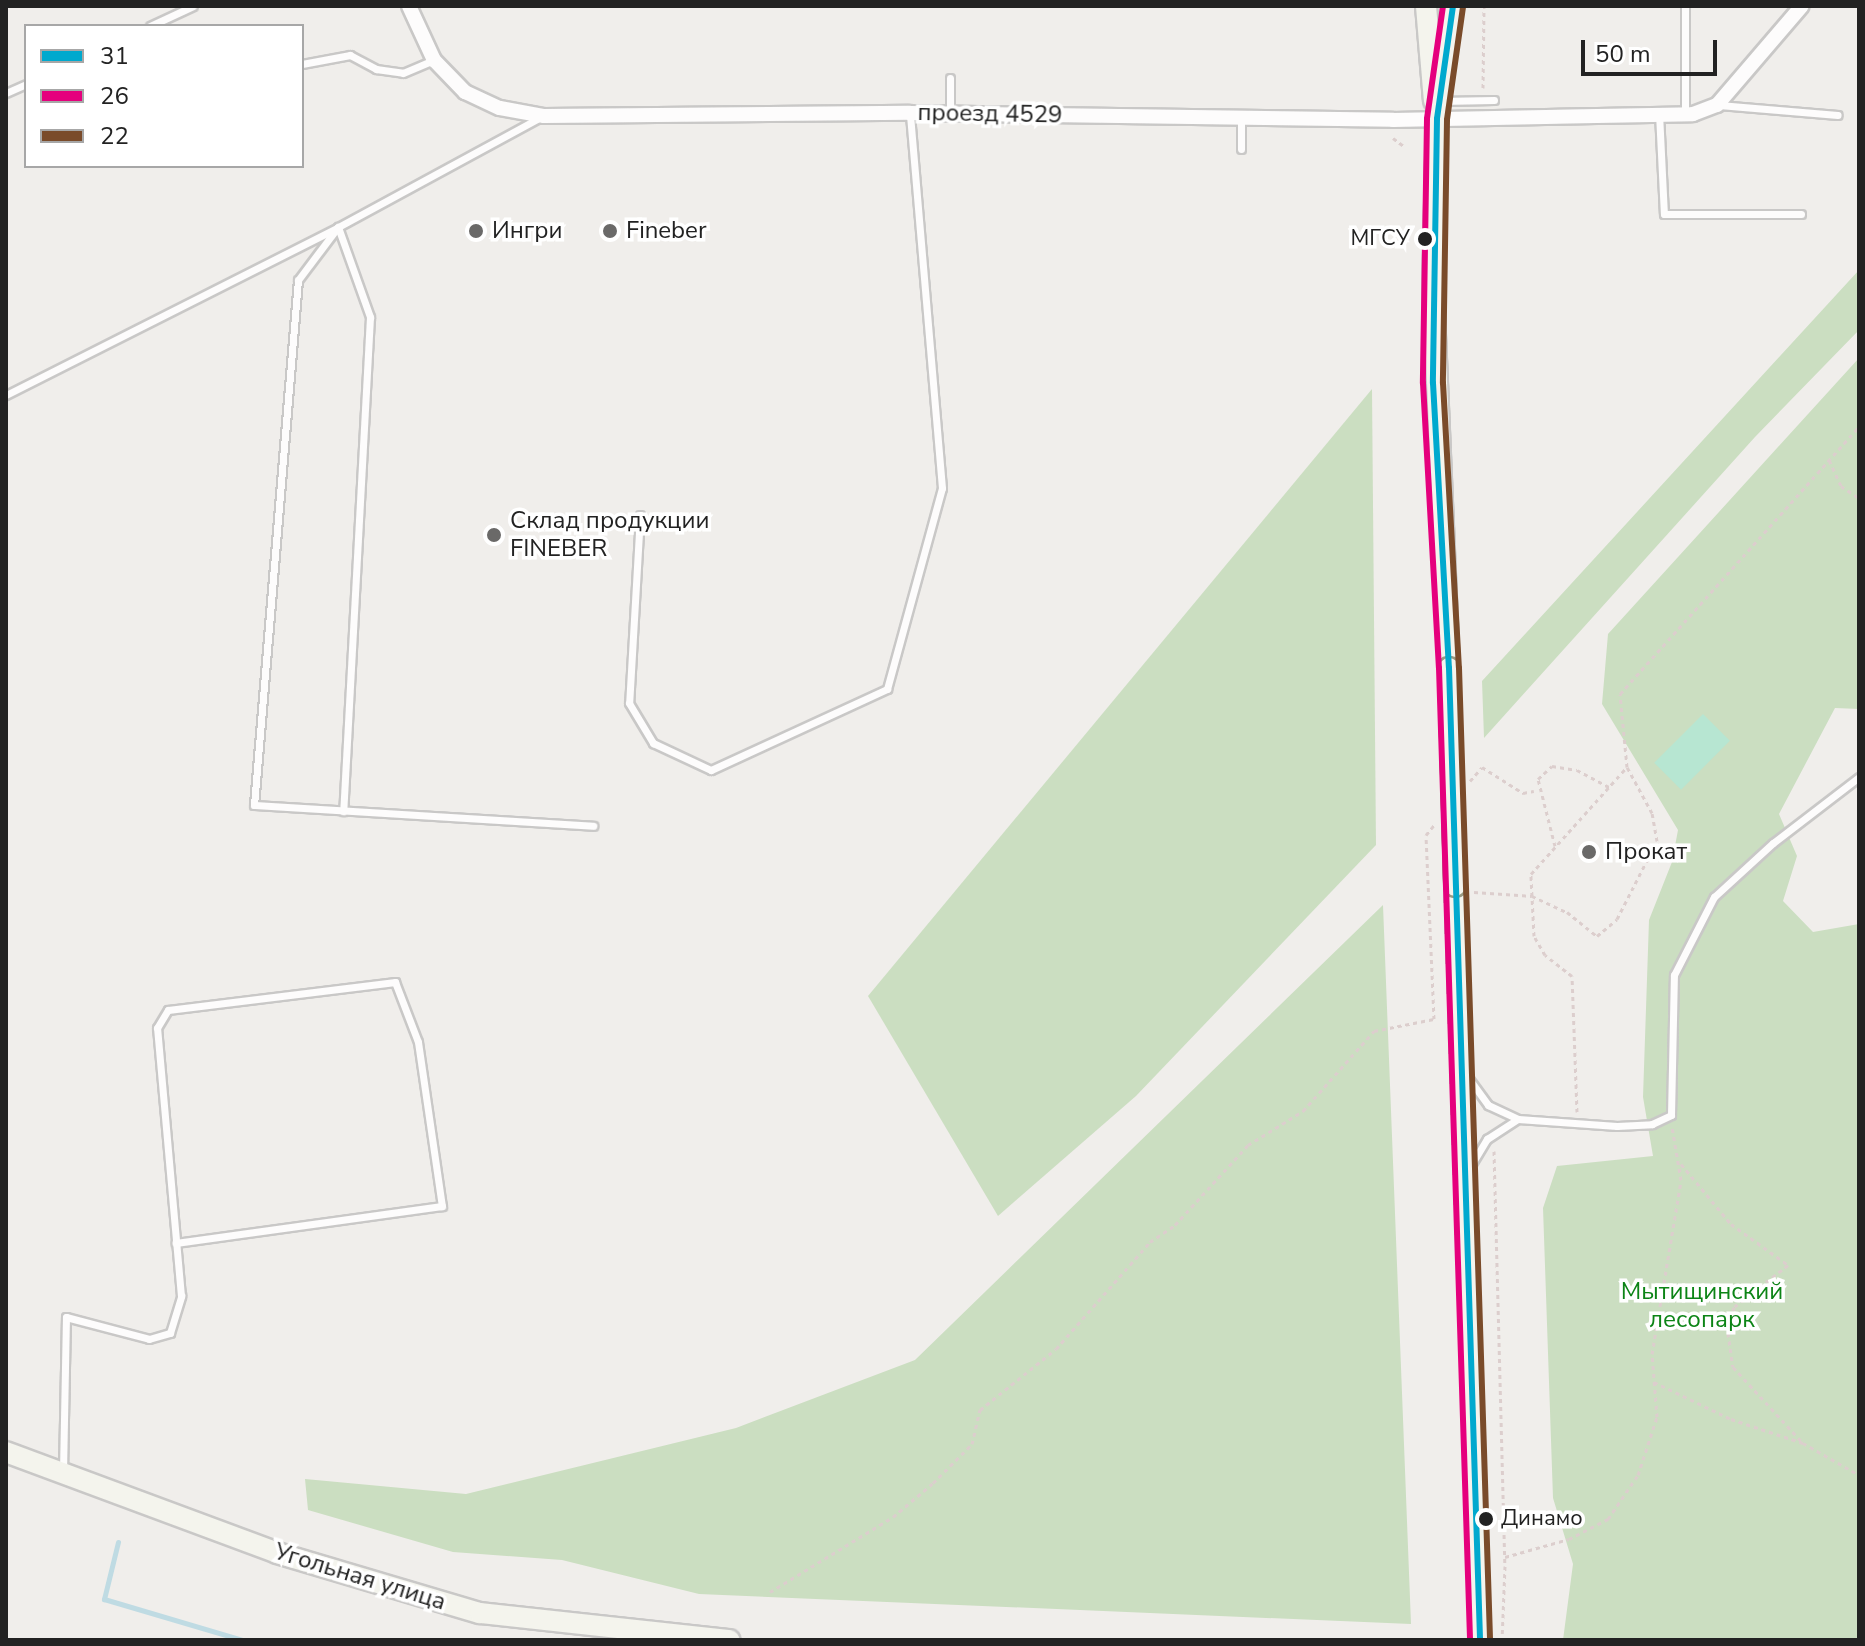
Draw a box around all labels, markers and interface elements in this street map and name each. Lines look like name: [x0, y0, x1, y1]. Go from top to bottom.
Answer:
legend: [24, 24, 304, 168]
scale bar: [1585, 24, 1721, 74]
text: 50 m: [1595, 38, 1651, 70]
text: 31: [100, 40, 129, 72]
text: 26: [100, 80, 129, 112]
street label: проезд 4529: [917, 98, 1063, 130]
text: 22: [100, 120, 129, 152]
place label: Ингри: [492, 217, 563, 245]
place label: Fineber: [626, 217, 706, 245]
marker: Ингри: [467, 222, 485, 240]
marker: Fineber: [601, 222, 619, 240]
place label: МГСУ: [1351, 226, 1410, 252]
marker: МГСУ: [1417, 231, 1433, 247]
place label: Склад продукции FINEBER: [510, 507, 709, 563]
marker: Склад продукции FINEBER: [485, 526, 503, 544]
place label: Прокат: [1605, 838, 1687, 866]
marker: Прокат: [1580, 843, 1598, 861]
park label: Мытищинский лесопарк: [1621, 1278, 1783, 1334]
place label: Динамо: [1501, 1506, 1583, 1532]
marker: Динамо: [1478, 1511, 1494, 1527]
street label: Угольная улица: [271, 1537, 449, 1617]

